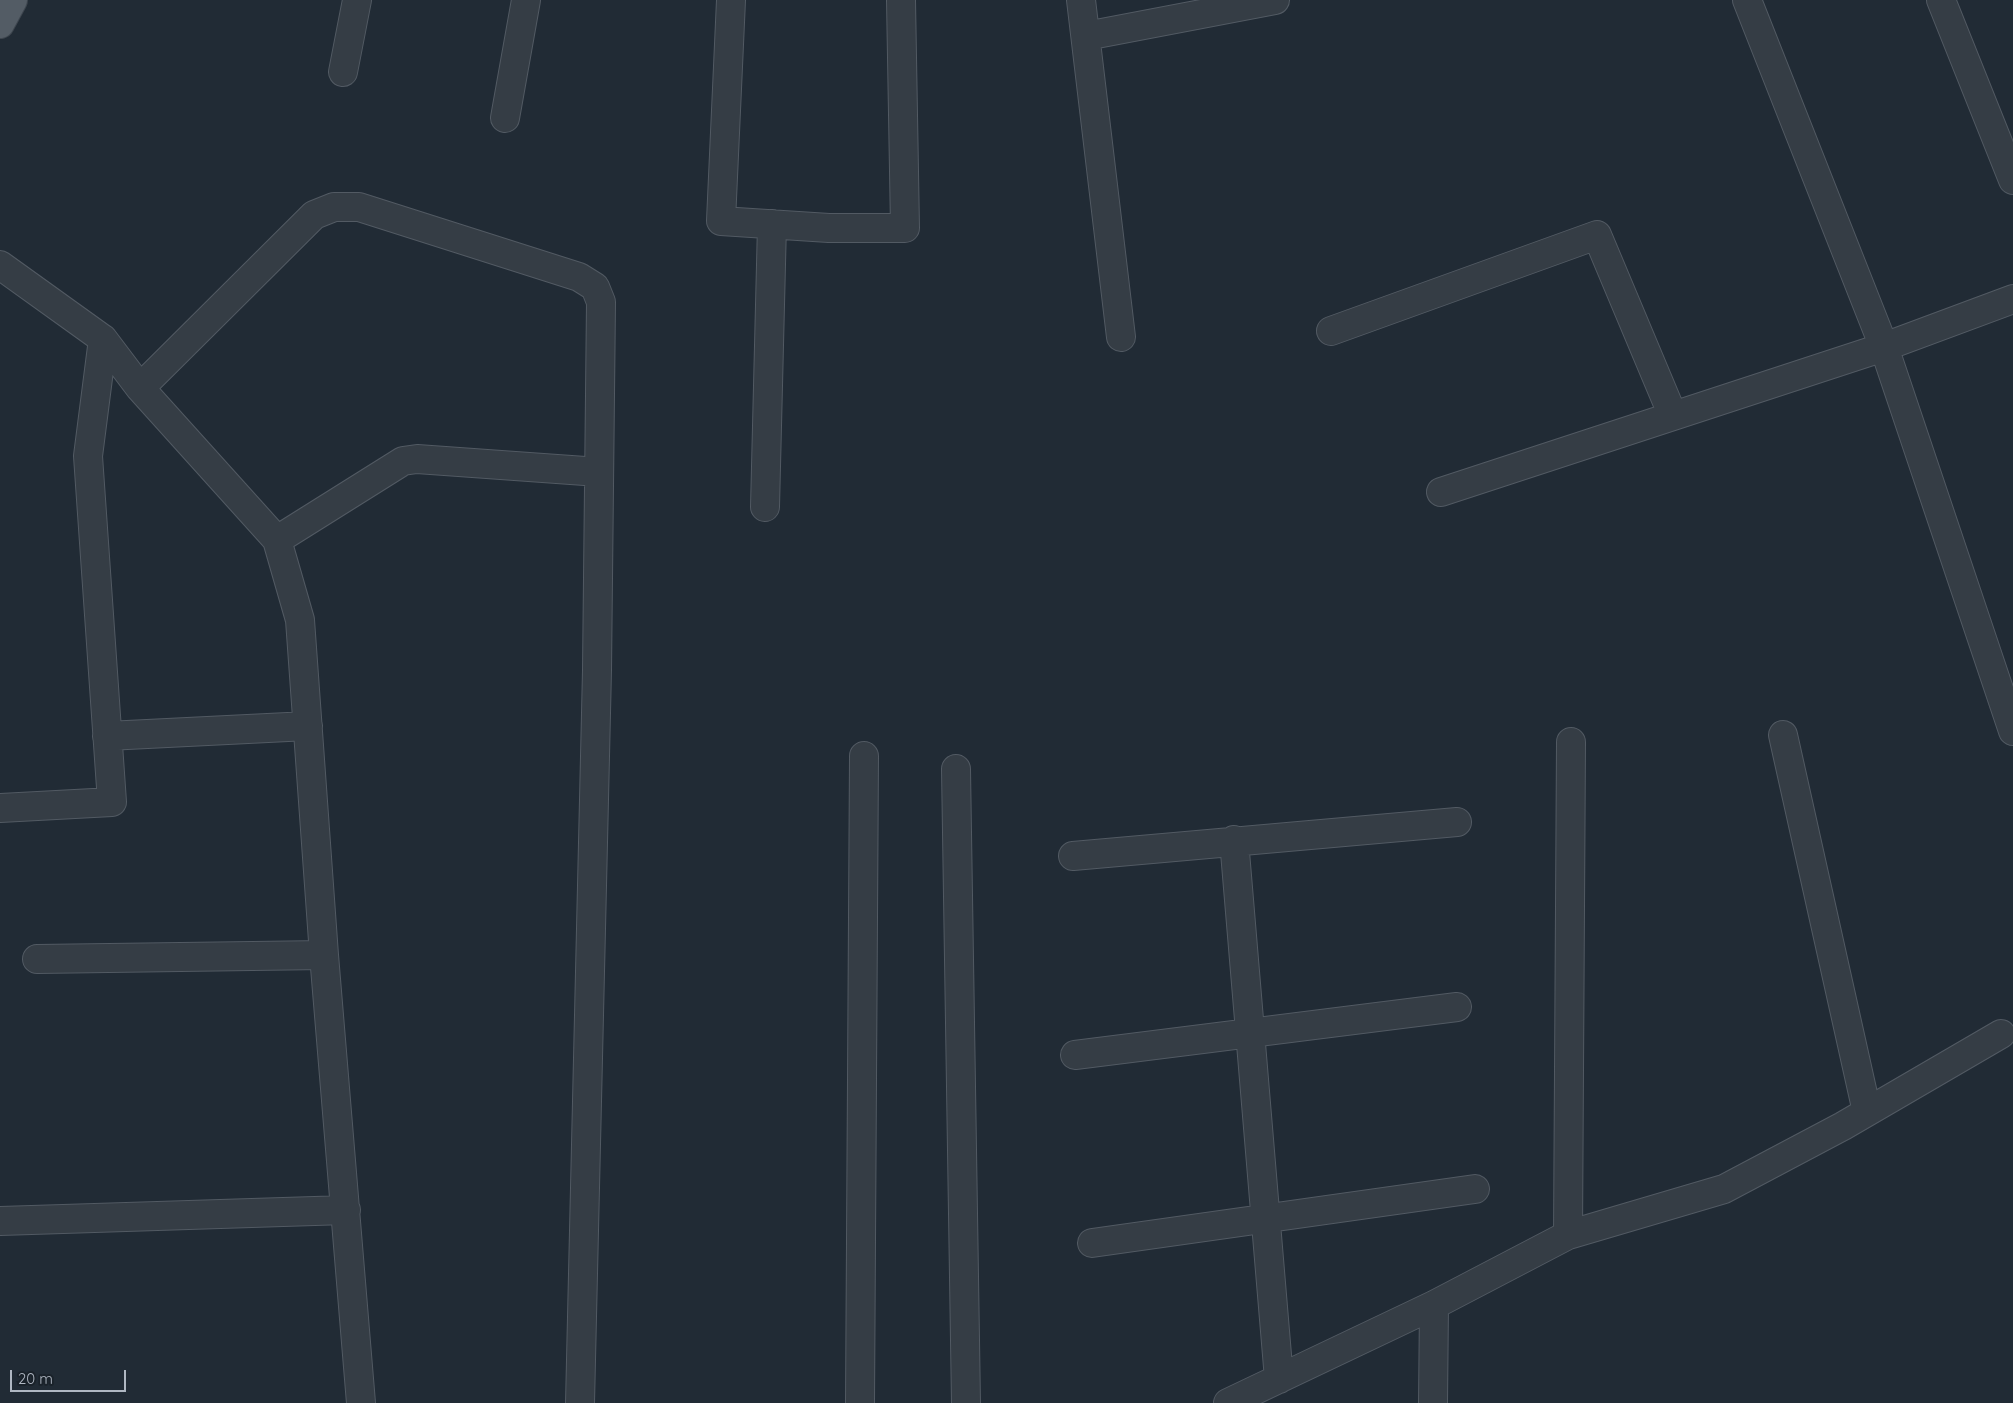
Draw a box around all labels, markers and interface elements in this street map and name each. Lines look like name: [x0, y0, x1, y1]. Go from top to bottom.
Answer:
scale bar: [12, 1360, 129, 1392]
text: 20 m: [18, 1369, 53, 1388]

